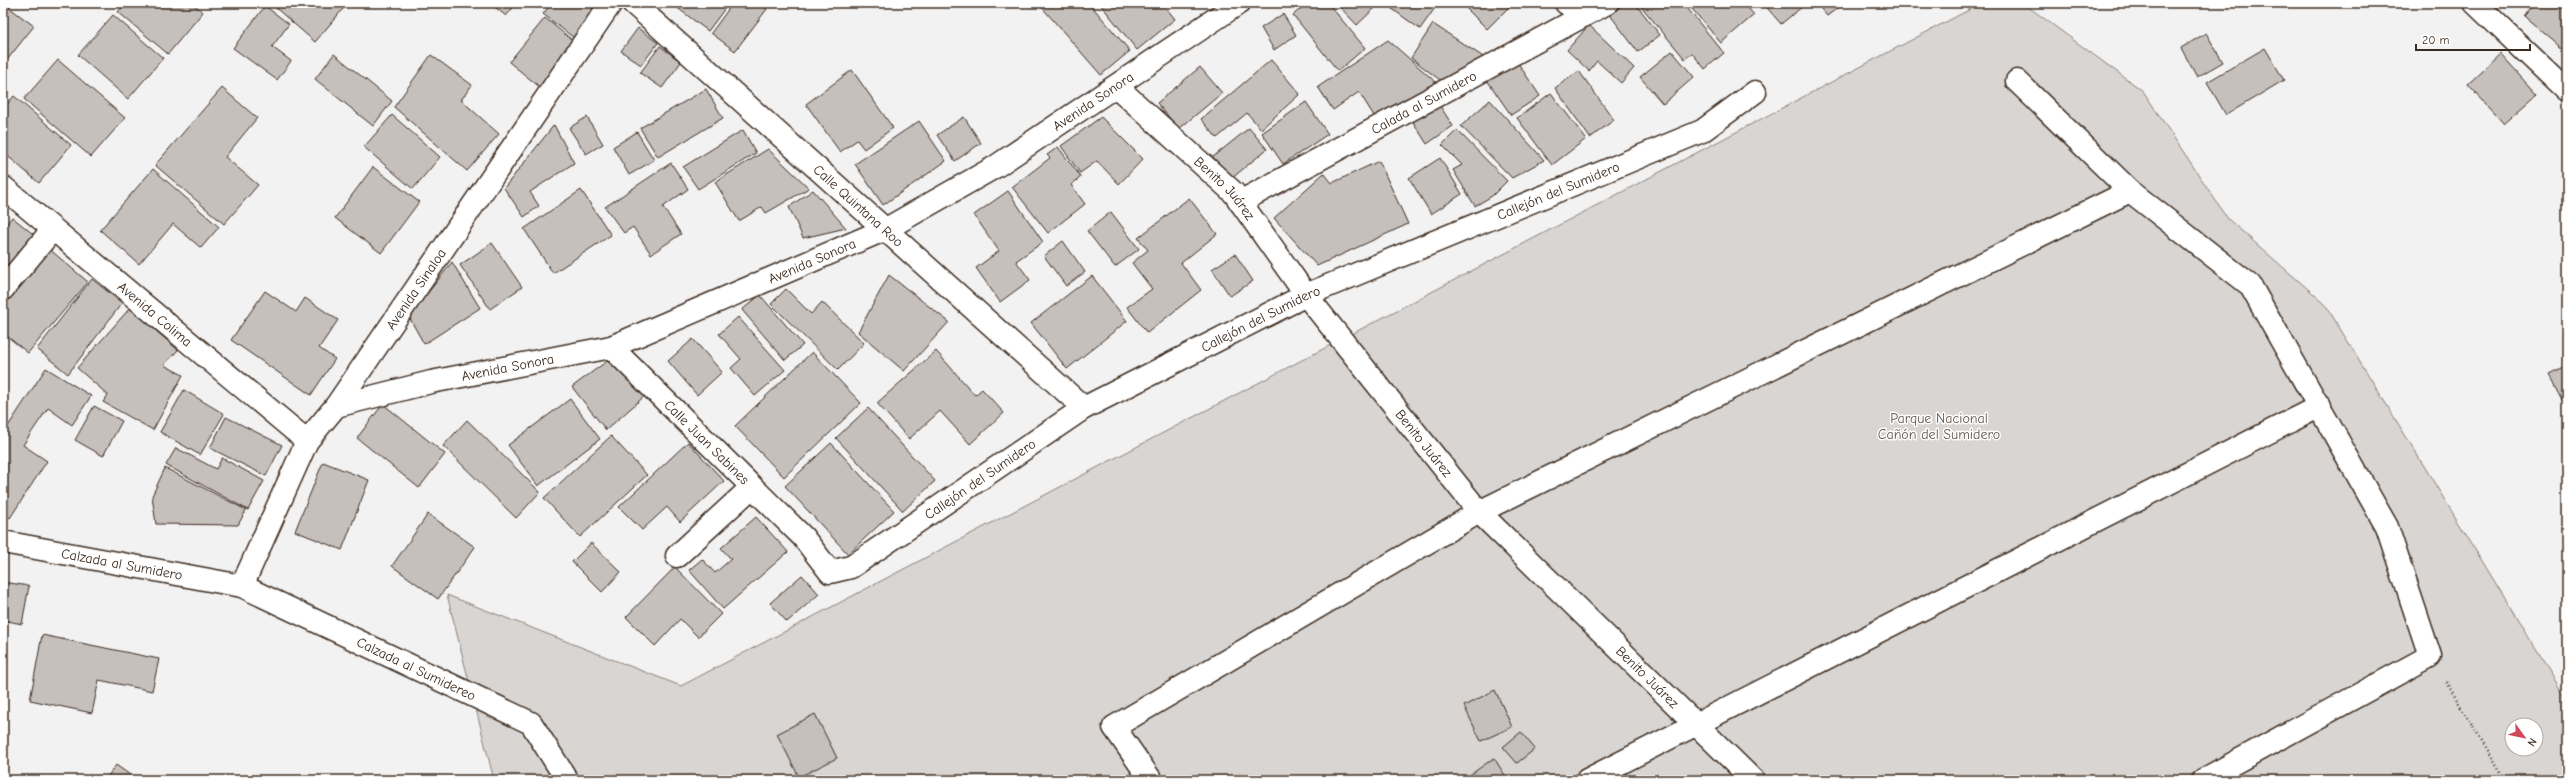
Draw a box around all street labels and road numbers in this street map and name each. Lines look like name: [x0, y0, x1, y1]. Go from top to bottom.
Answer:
street label: Calada al Sumidero: [1368, 67, 1480, 138]
street label: Avenida Sonora: [1050, 68, 1137, 135]
street label: Benito Juárez: [1190, 153, 1258, 223]
street label: Callejón del Sumidero: [1494, 158, 1622, 224]
street label: Calle Quintana Roo: [810, 161, 907, 251]
street label: Avenida Sonora: [766, 235, 859, 288]
street label: Avenida Sinaloa: [383, 245, 450, 333]
street label: Avenida Colima: [114, 278, 195, 350]
street label: Callejón del Sumidero: [1198, 282, 1323, 356]
street label: Avenida Sonora: [460, 350, 555, 385]
street label: Calle Juan Sabines: [660, 396, 753, 488]
street label: Benito Juárez: [1392, 406, 1456, 480]
street label: Callejón del Sumidero: [921, 435, 1039, 523]
street label: Calzada al Sumidero: [60, 545, 184, 584]
street label: Calzada al Sumidereo: [354, 634, 479, 705]
street label: Benito Juárez: [1612, 643, 1682, 712]

